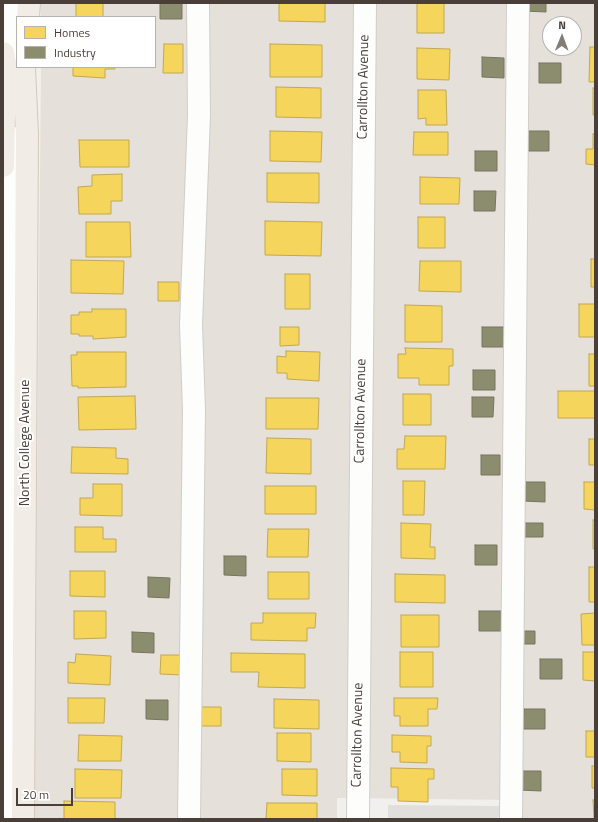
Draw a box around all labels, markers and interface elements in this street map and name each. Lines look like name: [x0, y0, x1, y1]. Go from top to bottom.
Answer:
legend: [16, 16, 156, 68]
north arrow: [542, 16, 582, 56]
text: N: [558, 17, 566, 33]
text: Homes: [54, 23, 90, 42]
street label: Carrollton Avenue: [355, 34, 373, 140]
text: Industry: [54, 43, 96, 62]
street label: Carrollton Avenue: [352, 358, 370, 464]
street label: North College Avenue: [18, 380, 34, 506]
street label: Carrollton Avenue: [349, 682, 367, 788]
scale bar: [18, 780, 75, 806]
text: 20 m: [23, 785, 49, 804]

